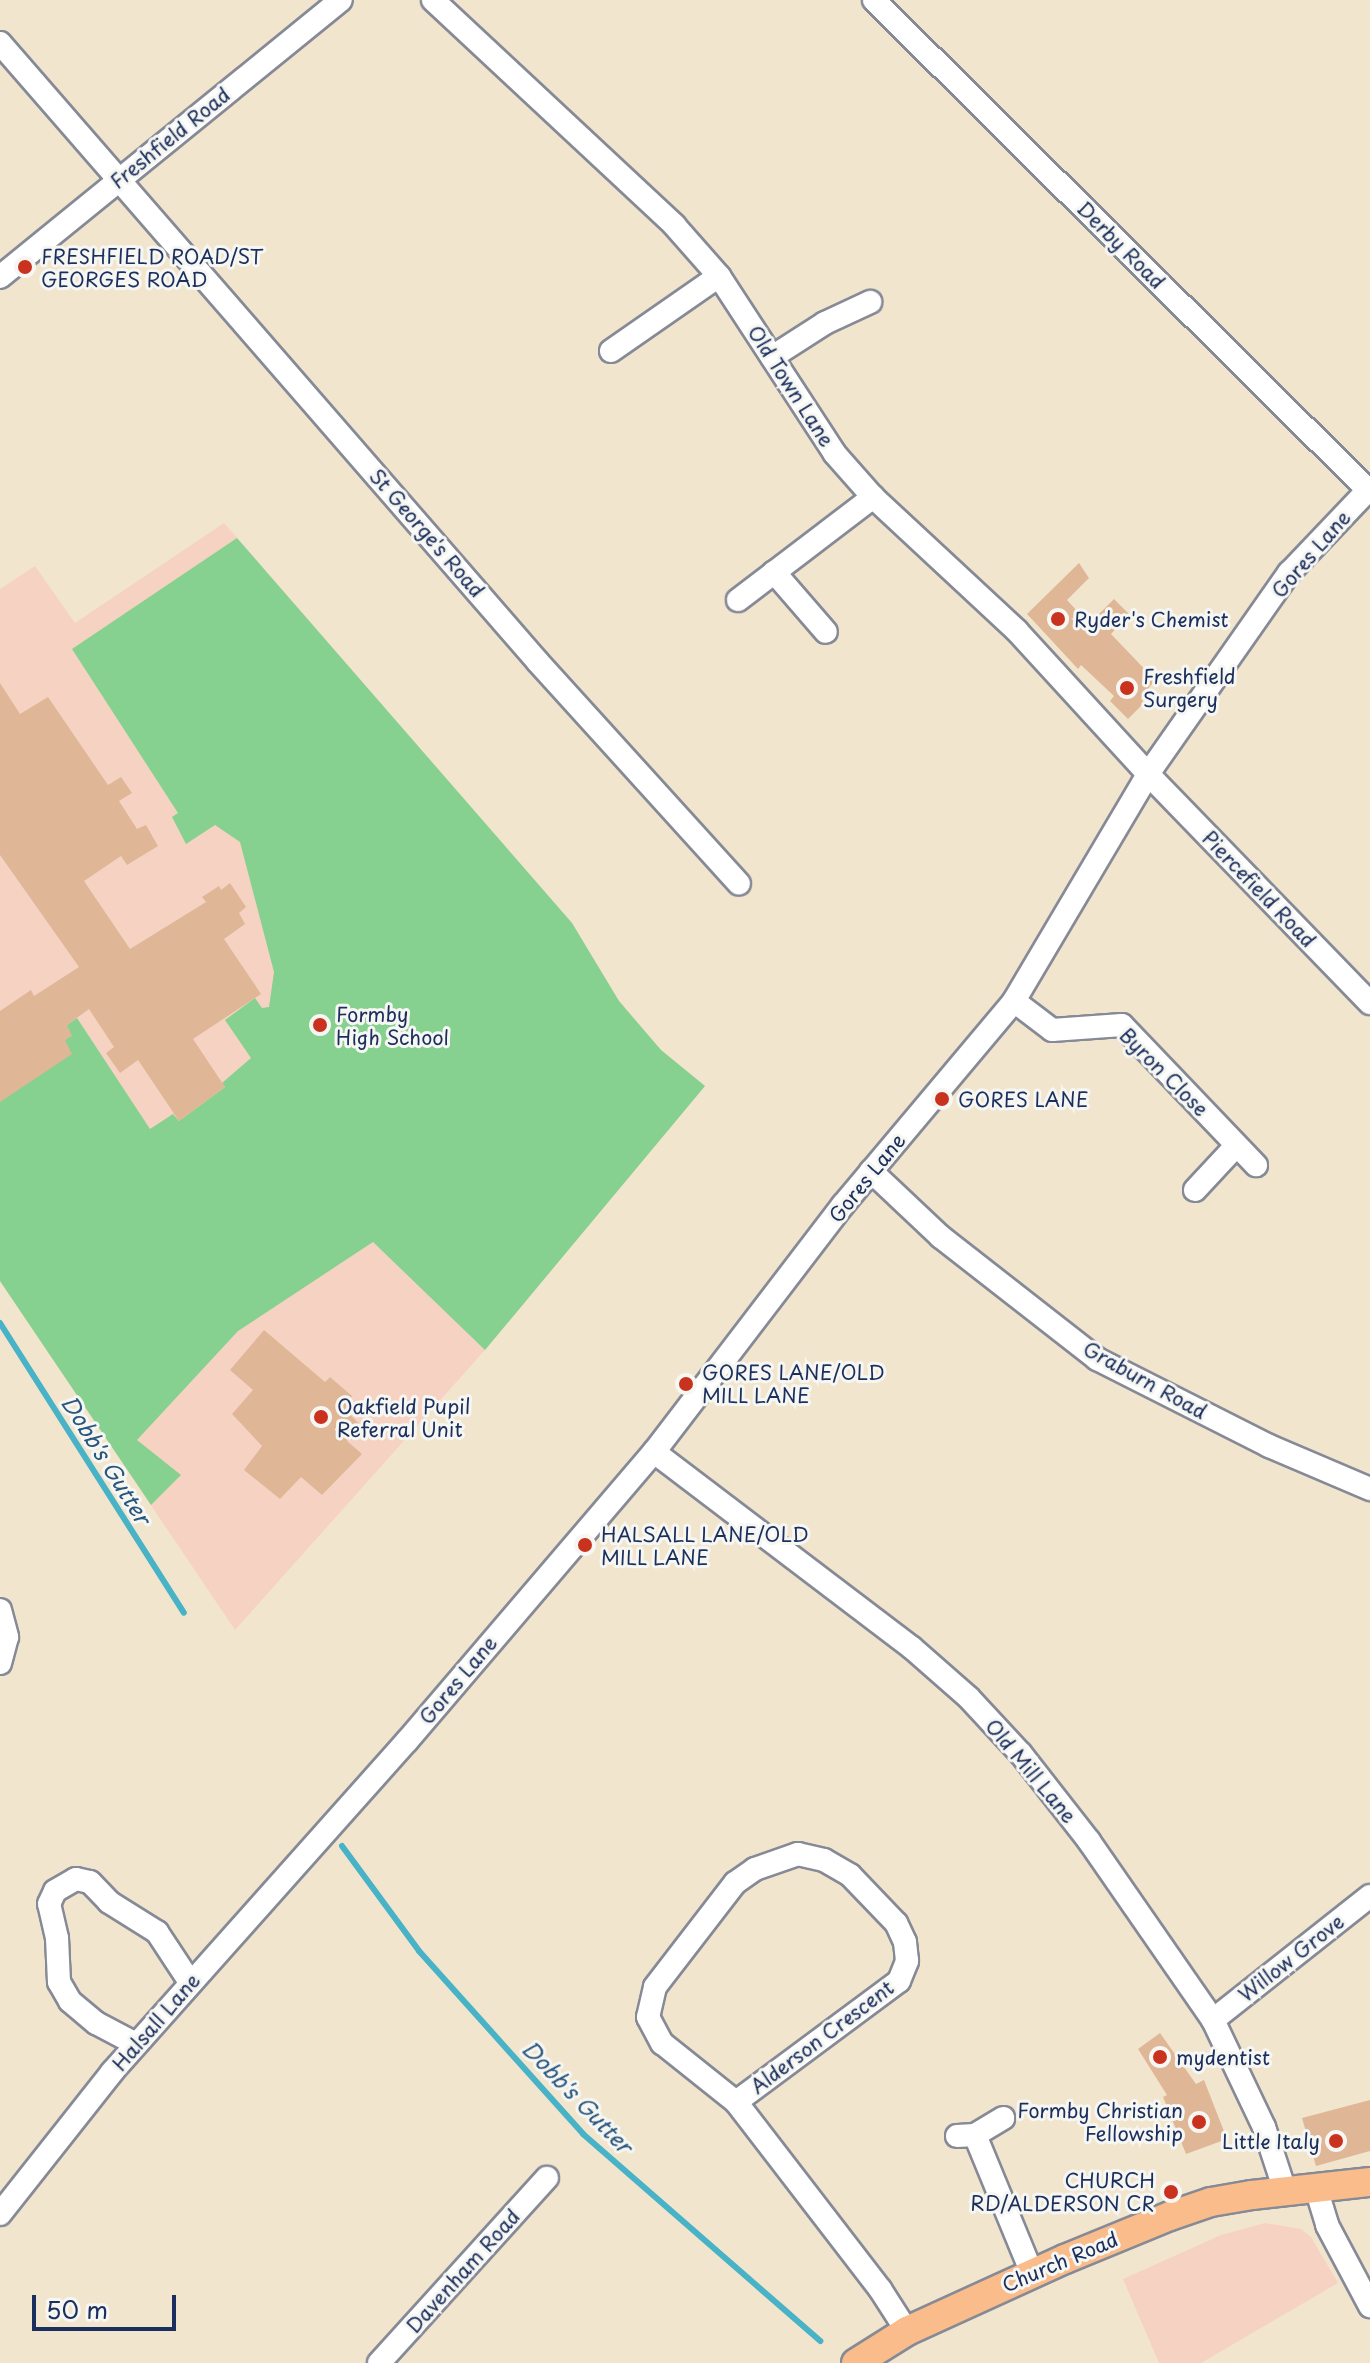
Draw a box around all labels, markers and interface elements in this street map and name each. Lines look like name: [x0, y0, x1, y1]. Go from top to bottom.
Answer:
street label: Freshfield Road: [105, 82, 235, 194]
street label: Derby Road: [1072, 196, 1170, 294]
place label: FRESHFIELD ROAD/ST GEORGES ROAD: [41, 244, 264, 291]
marker: FRESHFIELD ROAD/ST GEORGES ROAD: [16, 258, 34, 276]
street label: Old Town Lane: [742, 320, 840, 452]
street label: St George's Road: [364, 464, 490, 602]
street label: Gores Lane: [1266, 505, 1356, 603]
place label: Ryder's Chemist: [1074, 607, 1229, 631]
marker: Ryder's Chemist: [1049, 610, 1067, 628]
place label: Freshfield Surgery: [1143, 664, 1236, 711]
marker: Freshfield Surgery: [1118, 679, 1136, 697]
street label: Piercefield Road: [1197, 826, 1321, 952]
place label: Formby High School: [336, 1002, 450, 1049]
marker: Formby High School: [311, 1016, 329, 1034]
street label: Byron Close: [1115, 1023, 1213, 1121]
place label: GORES LANE: [958, 1087, 1090, 1111]
marker: GORES LANE: [933, 1090, 951, 1108]
street label: Gores Lane: [824, 1128, 910, 1228]
street label: Graburn Road: [1079, 1336, 1211, 1424]
place label: GORES LANE/OLD MILL LANE: [702, 1360, 887, 1407]
marker: GORES LANE/OLD MILL LANE: [677, 1375, 695, 1393]
water label: Dobb's Gutter: [57, 1389, 157, 1529]
place label: Oakfield Pupil Referral Unit: [337, 1394, 471, 1441]
marker: Oakfield Pupil Referral Unit: [312, 1408, 330, 1426]
place label: HALSALL LANE/OLD MILL LANE: [601, 1522, 807, 1569]
marker: HALSALL LANE/OLD MILL LANE: [576, 1536, 594, 1554]
street label: Gores Lane: [414, 1631, 502, 1729]
street label: Old Mill Lane: [980, 1714, 1082, 1828]
street label: Willow Grove: [1233, 1909, 1349, 2007]
street label: Halsall Lane: [107, 1969, 205, 2075]
street label: Alderson Crescent: [745, 1975, 899, 2099]
water label: Dobb's Gutter: [517, 2034, 639, 2158]
place label: mydentist: [1176, 2045, 1270, 2069]
marker: mydentist: [1151, 2048, 1169, 2066]
place label: Formby Christian Fellowship: [1016, 2098, 1183, 2145]
marker: Formby Christian Fellowship: [1190, 2113, 1208, 2131]
place label: Little Italy: [1220, 2129, 1320, 2153]
marker: Little Italy: [1327, 2132, 1345, 2150]
place label: CHURCH RD/ALDERSON CR: [969, 2168, 1155, 2215]
marker: CHURCH RD/ALDERSON CR: [1162, 2183, 1180, 2201]
street label: Davenham Road: [401, 2204, 525, 2338]
street label: Church Road: [998, 2227, 1122, 2297]
scale bar: [36, 2279, 180, 2329]
text: 50 m: [46, 2291, 108, 2327]

